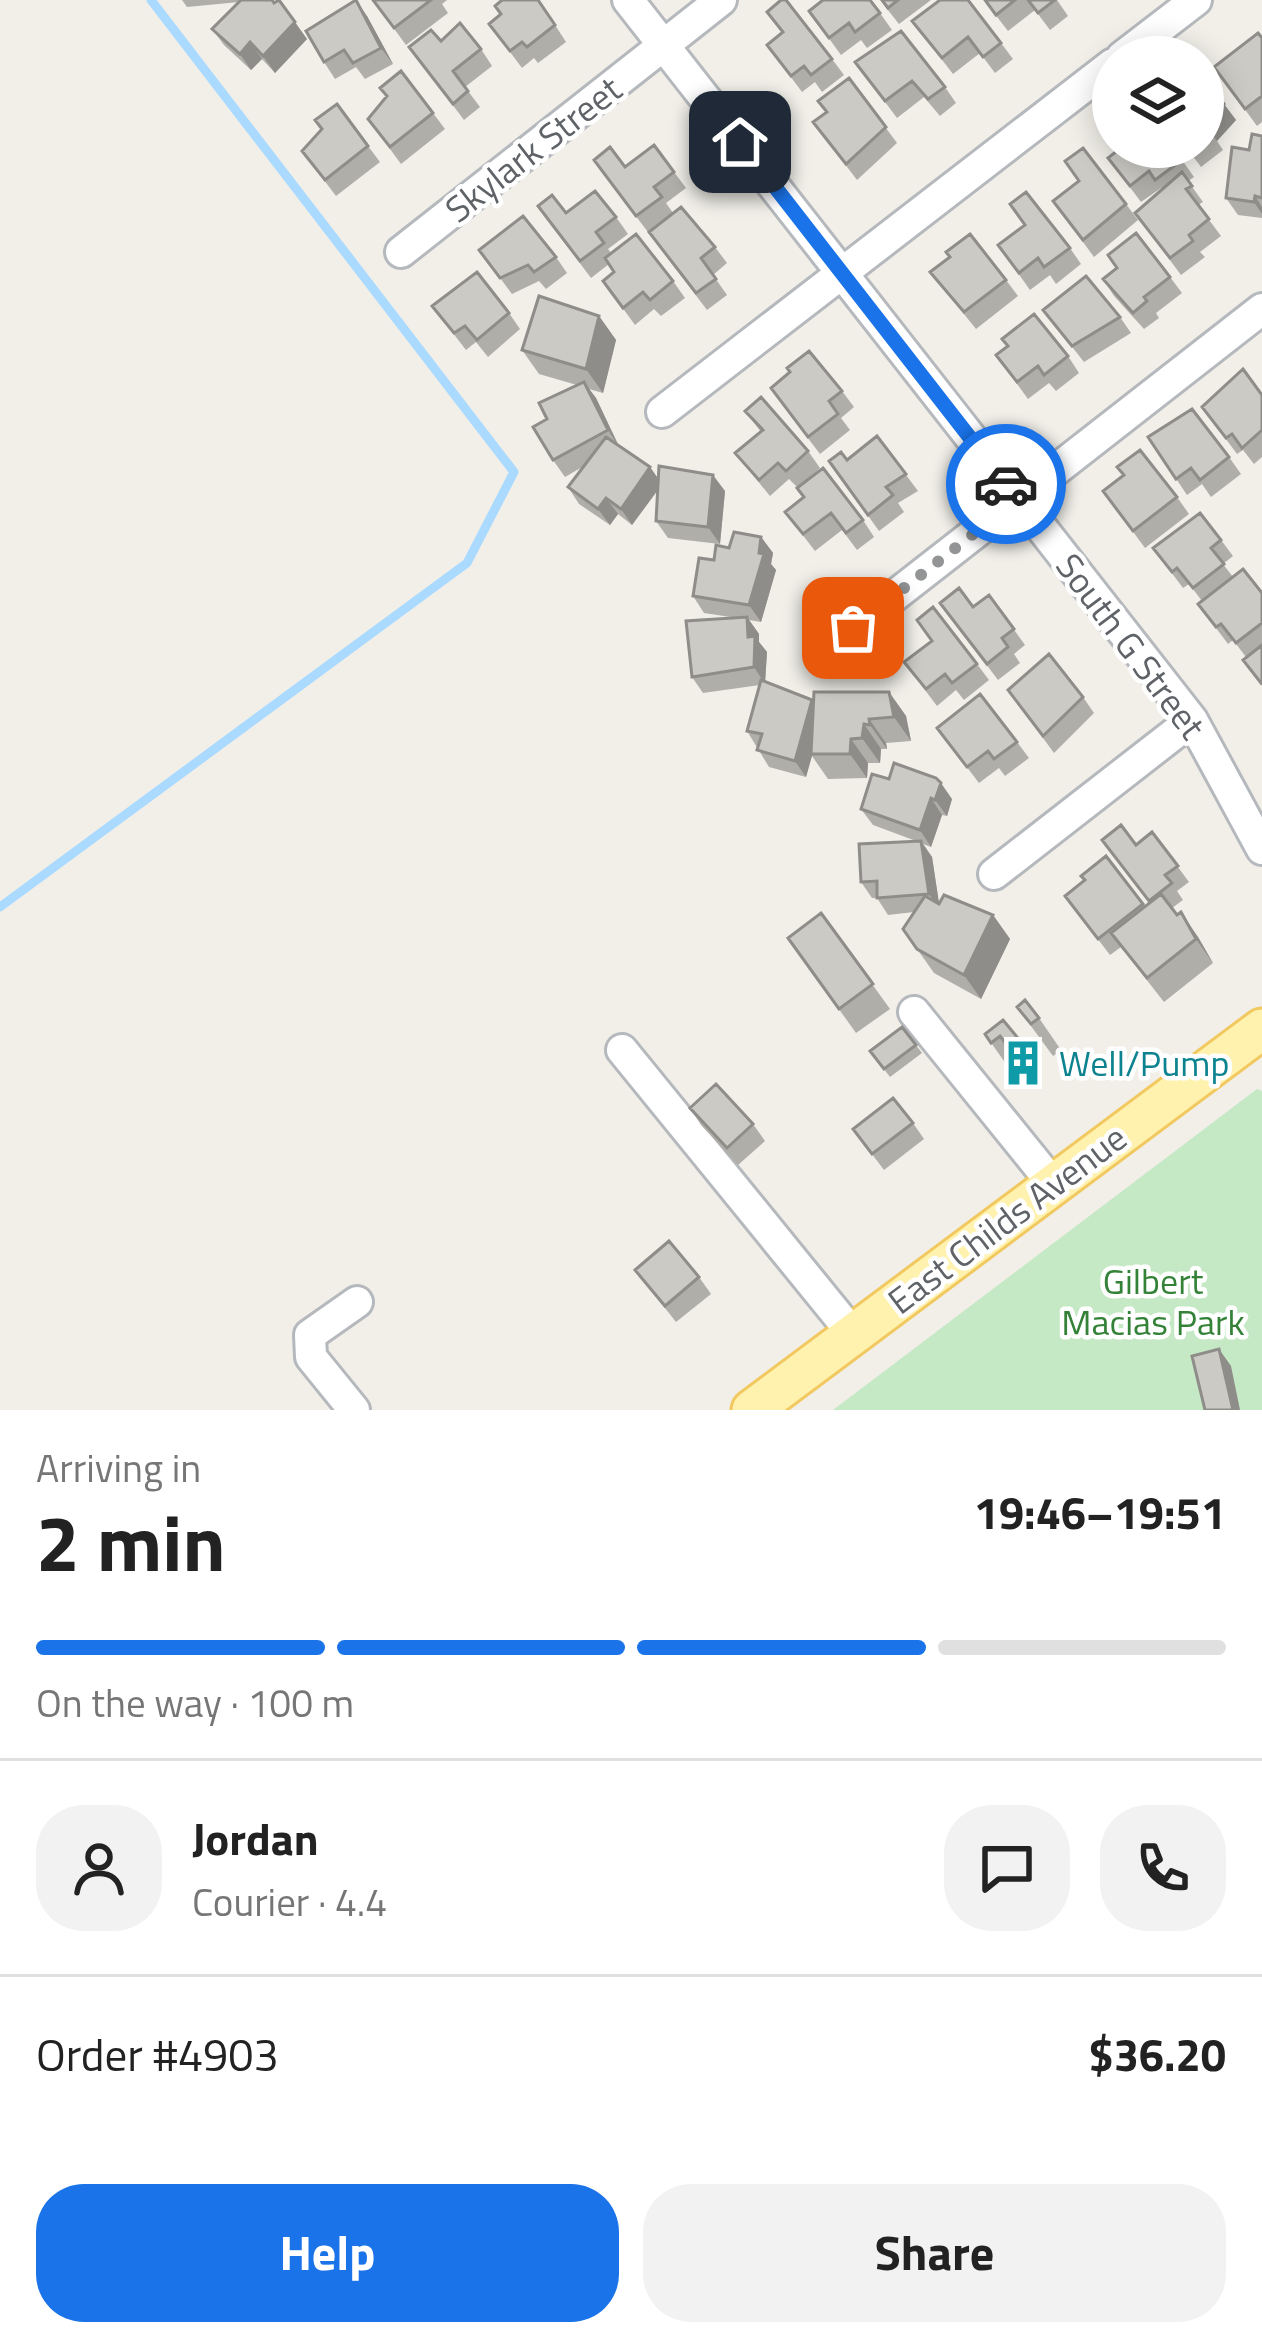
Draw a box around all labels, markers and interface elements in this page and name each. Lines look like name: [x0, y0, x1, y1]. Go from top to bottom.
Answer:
map controls: [1092, 36, 1224, 168]
button: layers: [1092, 36, 1224, 168]
street label: Skylark Street: [433, 62, 633, 235]
pin: [689, 91, 791, 193]
icon: home: [707, 109, 773, 175]
courier: [946, 424, 1066, 544]
icon: car: [973, 451, 1039, 517]
street label: South G Street: [1043, 541, 1220, 751]
pin: [802, 577, 904, 679]
icon: bag: [820, 595, 886, 661]
place label: Well/Pump: [1059, 1035, 1229, 1090]
building icon: Well/Pump: [998, 1038, 1048, 1088]
street label: East Childs Avenue: [876, 1110, 1138, 1327]
park label: Gilbert Macias Park: [1061, 1253, 1245, 1349]
text: Arriving in: [36, 1438, 201, 1497]
text: 19:46–19:51: [974, 1478, 1226, 1546]
text: 2 min: [36, 1483, 226, 1601]
text: On the way · 100 m: [36, 1673, 354, 1732]
text: Jordan: [192, 1804, 319, 1872]
button: person: [36, 1805, 162, 1931]
button: chat: [944, 1805, 1070, 1931]
button: phone: [1100, 1805, 1226, 1931]
text: Courier · 4.4: [192, 1872, 387, 1931]
text: Order #4903: [36, 2020, 279, 2088]
text: $36.20: [1088, 2020, 1226, 2088]
button: Help: [36, 2184, 619, 2322]
button: Share: [643, 2184, 1226, 2322]

